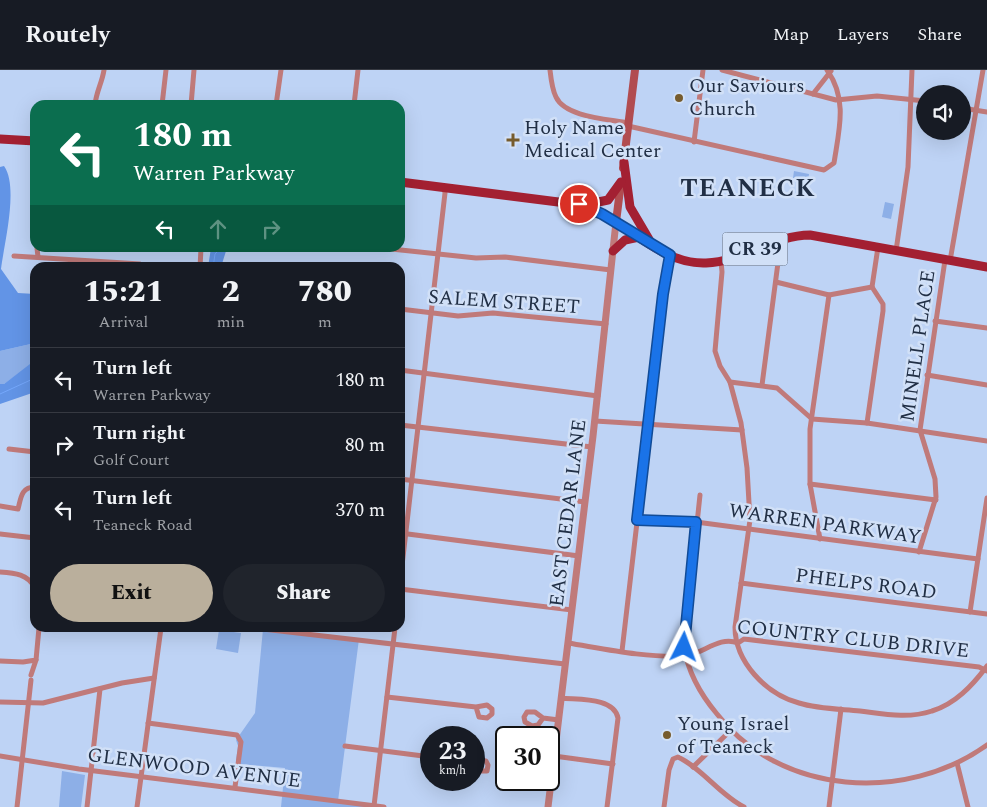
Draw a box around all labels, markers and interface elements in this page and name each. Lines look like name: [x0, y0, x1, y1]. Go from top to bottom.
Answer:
text: Routely: [25, 17, 110, 53]
text: Map: [773, 21, 809, 48]
text: Layers: [837, 21, 889, 48]
text: Share: [917, 21, 962, 48]
place label: Our Saviours Church: [689, 71, 805, 124]
map controls: [916, 85, 971, 140]
button: sound: [916, 85, 971, 140]
marker: Our Saviours Church: [673, 92, 685, 104]
text: 180 m: [133, 109, 232, 162]
place label: Holy Name Medical Center: [524, 113, 661, 166]
icon: left: [50, 120, 115, 185]
marker: Holy Name Medical Center: [506, 133, 520, 147]
text: Warren Parkway: [133, 157, 294, 190]
district label: TEANECK: [680, 170, 816, 208]
pin: [558, 183, 600, 225]
icon: arrive: [565, 190, 593, 218]
icon: left: [151, 215, 179, 243]
icon: ahead: [204, 215, 232, 243]
icon: right: [257, 215, 285, 243]
road number: CR 39: [722, 232, 788, 265]
street label: MINELL PLACE: [893, 268, 943, 424]
text: 15:21: [83, 269, 164, 315]
text: 2: [222, 269, 240, 315]
text: 780: [298, 269, 352, 315]
street label: SALEM STREET: [427, 282, 581, 322]
text: Arrival: [98, 310, 148, 334]
text: min: [217, 310, 245, 334]
text: m: [318, 310, 332, 334]
text: Turn left: [93, 354, 172, 383]
icon: left: [50, 366, 78, 394]
text: 180 m: [335, 366, 385, 395]
text: Warren Parkway: [93, 383, 210, 407]
street label: EAST CEDAR LANE: [542, 417, 594, 609]
text: Turn right: [93, 419, 186, 448]
icon: right: [50, 431, 78, 459]
text: 80 m: [345, 431, 385, 460]
text: Golf Court: [93, 448, 169, 472]
text: Turn left: [93, 484, 172, 513]
icon: left: [50, 496, 78, 524]
text: 370 m: [335, 496, 385, 525]
street label: WARREN PARKWAY: [727, 496, 923, 552]
text: Teaneck Road: [93, 513, 192, 537]
street label: PHELPS ROAD: [794, 560, 938, 608]
button: Exit: [50, 564, 213, 622]
button: Share: [223, 564, 385, 622]
street label: COUNTRY CLUB DRIVE: [735, 612, 971, 666]
position arrow: [657, 620, 709, 672]
place label: Young Israel of Teaneck: [677, 709, 789, 762]
speed limit sign: 30: [495, 726, 560, 791]
marker: Young Israel of Teaneck: [661, 729, 673, 741]
text: 23: [438, 733, 467, 771]
street label: GLENWOOD AVENUE: [86, 740, 302, 796]
text: km/h: [439, 761, 466, 780]

